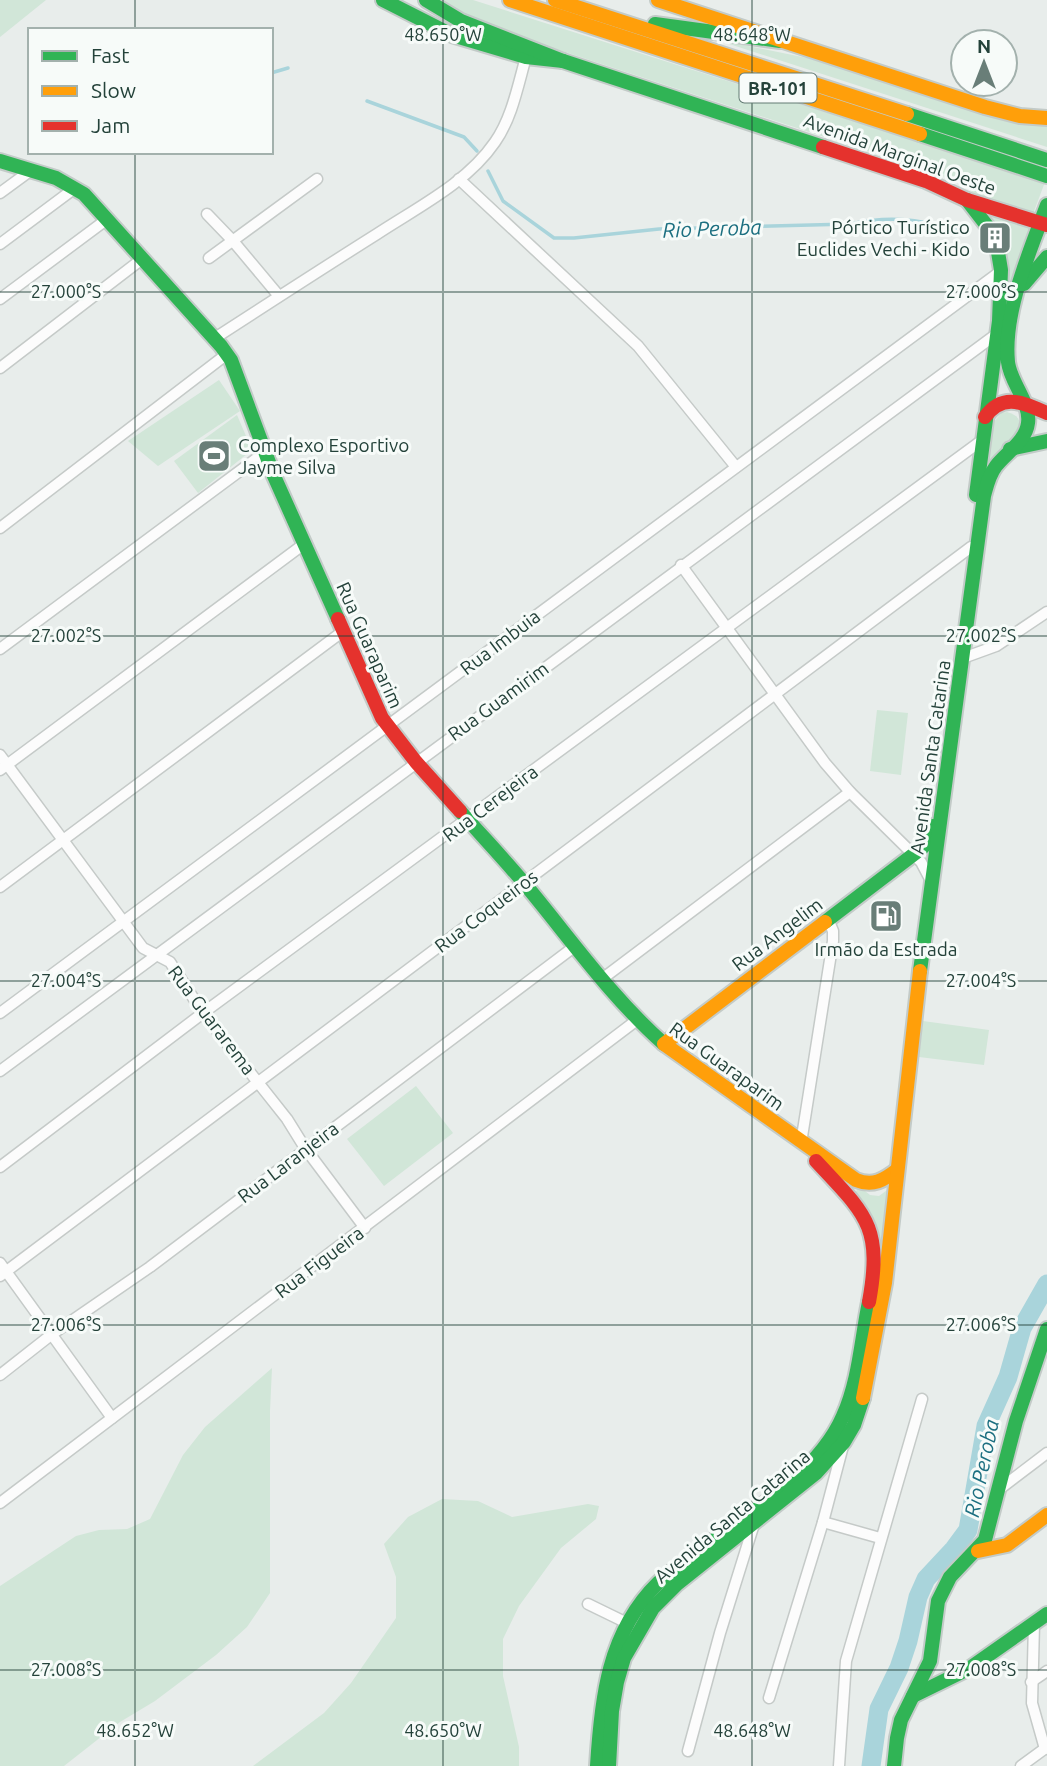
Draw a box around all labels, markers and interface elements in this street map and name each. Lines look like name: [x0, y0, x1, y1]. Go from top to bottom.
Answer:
text: 48.650°W: [404, 24, 482, 44]
text: 48.648°W: [713, 24, 791, 44]
legend: [28, 28, 273, 154]
north arrow: [949, 28, 1019, 98]
text: N: [977, 35, 991, 57]
text: Fast: [91, 43, 129, 67]
road number: BR-101: [740, 74, 816, 102]
text: Slow: [91, 78, 136, 102]
street label: Avenida Marginal Oeste: [801, 109, 999, 199]
text: Jam: [91, 113, 130, 137]
water label: Rio Peroba: [662, 214, 762, 242]
place label: Pórtico Turístico Euclides Vechi - Kido: [797, 216, 970, 260]
building icon: Pórtico Turístico Euclides Vechi - Kido: [976, 219, 1014, 257]
text: 27.000°S: [31, 281, 101, 301]
text: 27.000°S: [946, 281, 1016, 301]
place label: Complexo Esportivo Jayme Silva: [238, 434, 409, 478]
sports icon: Complexo Esportivo Jayme Silva: [195, 437, 233, 475]
street label: Rua Guaraparim: [332, 578, 408, 712]
street label: Rua Imbuia: [456, 605, 544, 679]
text: 27.002°S: [31, 625, 101, 645]
text: 27.002°S: [946, 625, 1016, 645]
street label: Rua Guamirim: [443, 657, 553, 745]
street label: Avenida Santa Catarina: [905, 659, 955, 855]
street label: Rua Cerejeira: [438, 760, 542, 846]
street label: Rua Coqueiros: [430, 865, 542, 957]
street label: Rua Angelim: [727, 893, 827, 975]
fuel station icon: Irmão da Estrada: [867, 897, 905, 935]
place label: Irmão da Estrada: [814, 938, 958, 960]
street label: Rua Guararema: [164, 961, 260, 1079]
text: 27.004°S: [31, 970, 101, 990]
text: 27.004°S: [946, 970, 1016, 990]
street label: Rua Guaraparim: [665, 1017, 789, 1115]
street label: Rua Laranjeira: [233, 1117, 343, 1207]
street label: Rua Figueira: [270, 1222, 368, 1302]
text: 27.006°S: [31, 1314, 101, 1334]
text: 27.006°S: [946, 1314, 1016, 1334]
water label: Rio Peroba: [959, 1417, 1003, 1519]
street label: Avenida Santa Catarina: [650, 1445, 814, 1587]
text: 27.008°S: [31, 1659, 101, 1679]
text: 27.008°S: [946, 1659, 1016, 1679]
text: 48.652°W: [96, 1720, 174, 1740]
text: 48.650°W: [404, 1720, 482, 1740]
text: 48.648°W: [713, 1720, 791, 1740]

